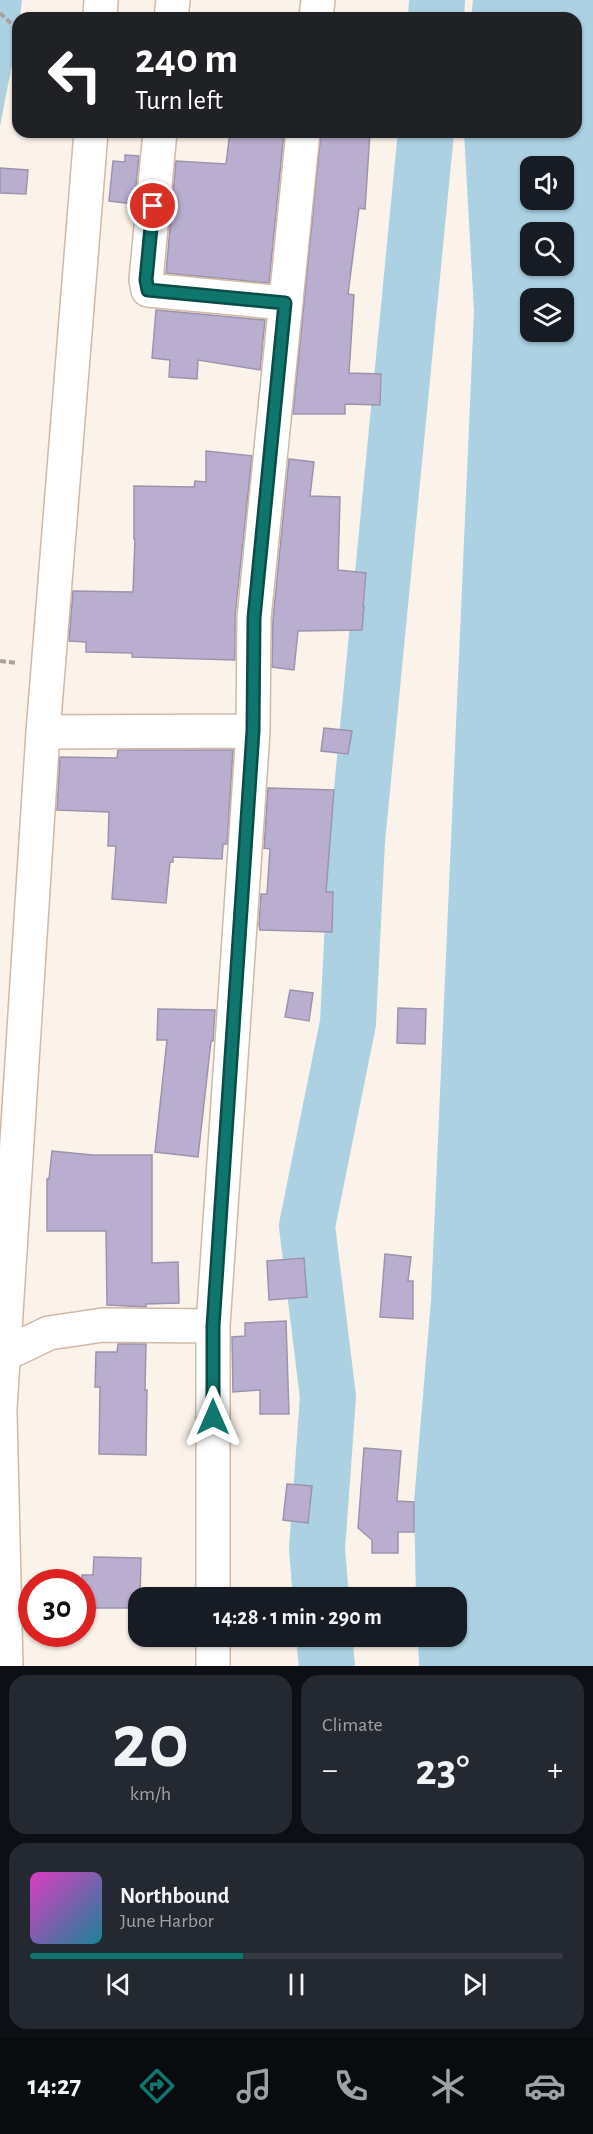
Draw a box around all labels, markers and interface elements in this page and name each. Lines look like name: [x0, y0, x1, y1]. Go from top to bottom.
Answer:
icon: left: [36, 36, 114, 114]
text: 240 m: [135, 38, 238, 80]
text: Turn left: [135, 87, 223, 114]
map controls: [520, 156, 574, 342]
button: sound: [520, 156, 574, 210]
pin: [127, 180, 178, 231]
icon: arrive: [136, 189, 169, 222]
button: search: [520, 222, 574, 276]
button: layers: [520, 288, 574, 342]
position arrow: [181, 1385, 245, 1449]
speed limit sign: 30: [18, 1569, 96, 1647]
text: 14:28 · 1 min · 290 m: [213, 1606, 382, 1628]
text: 20: [112, 1704, 189, 1782]
text: Climate: [322, 1715, 383, 1735]
text: 23°: [416, 1748, 469, 1793]
text: −: [322, 1754, 338, 1787]
text: +: [547, 1754, 563, 1787]
text: km/h: [130, 1784, 171, 1804]
text: Northbound: [120, 1885, 229, 1907]
text: June Harbor: [120, 1911, 214, 1931]
icon: previous: [102, 1968, 135, 2001]
icon: pause: [280, 1968, 313, 2001]
icon: next: [458, 1968, 491, 2001]
icon: directions: [136, 2065, 178, 2107]
icon: music: [233, 2065, 275, 2107]
icon: phone: [330, 2065, 372, 2107]
icon: climate: [427, 2065, 469, 2107]
icon: car: [524, 2065, 566, 2107]
text: 14:27: [27, 2072, 81, 2099]

